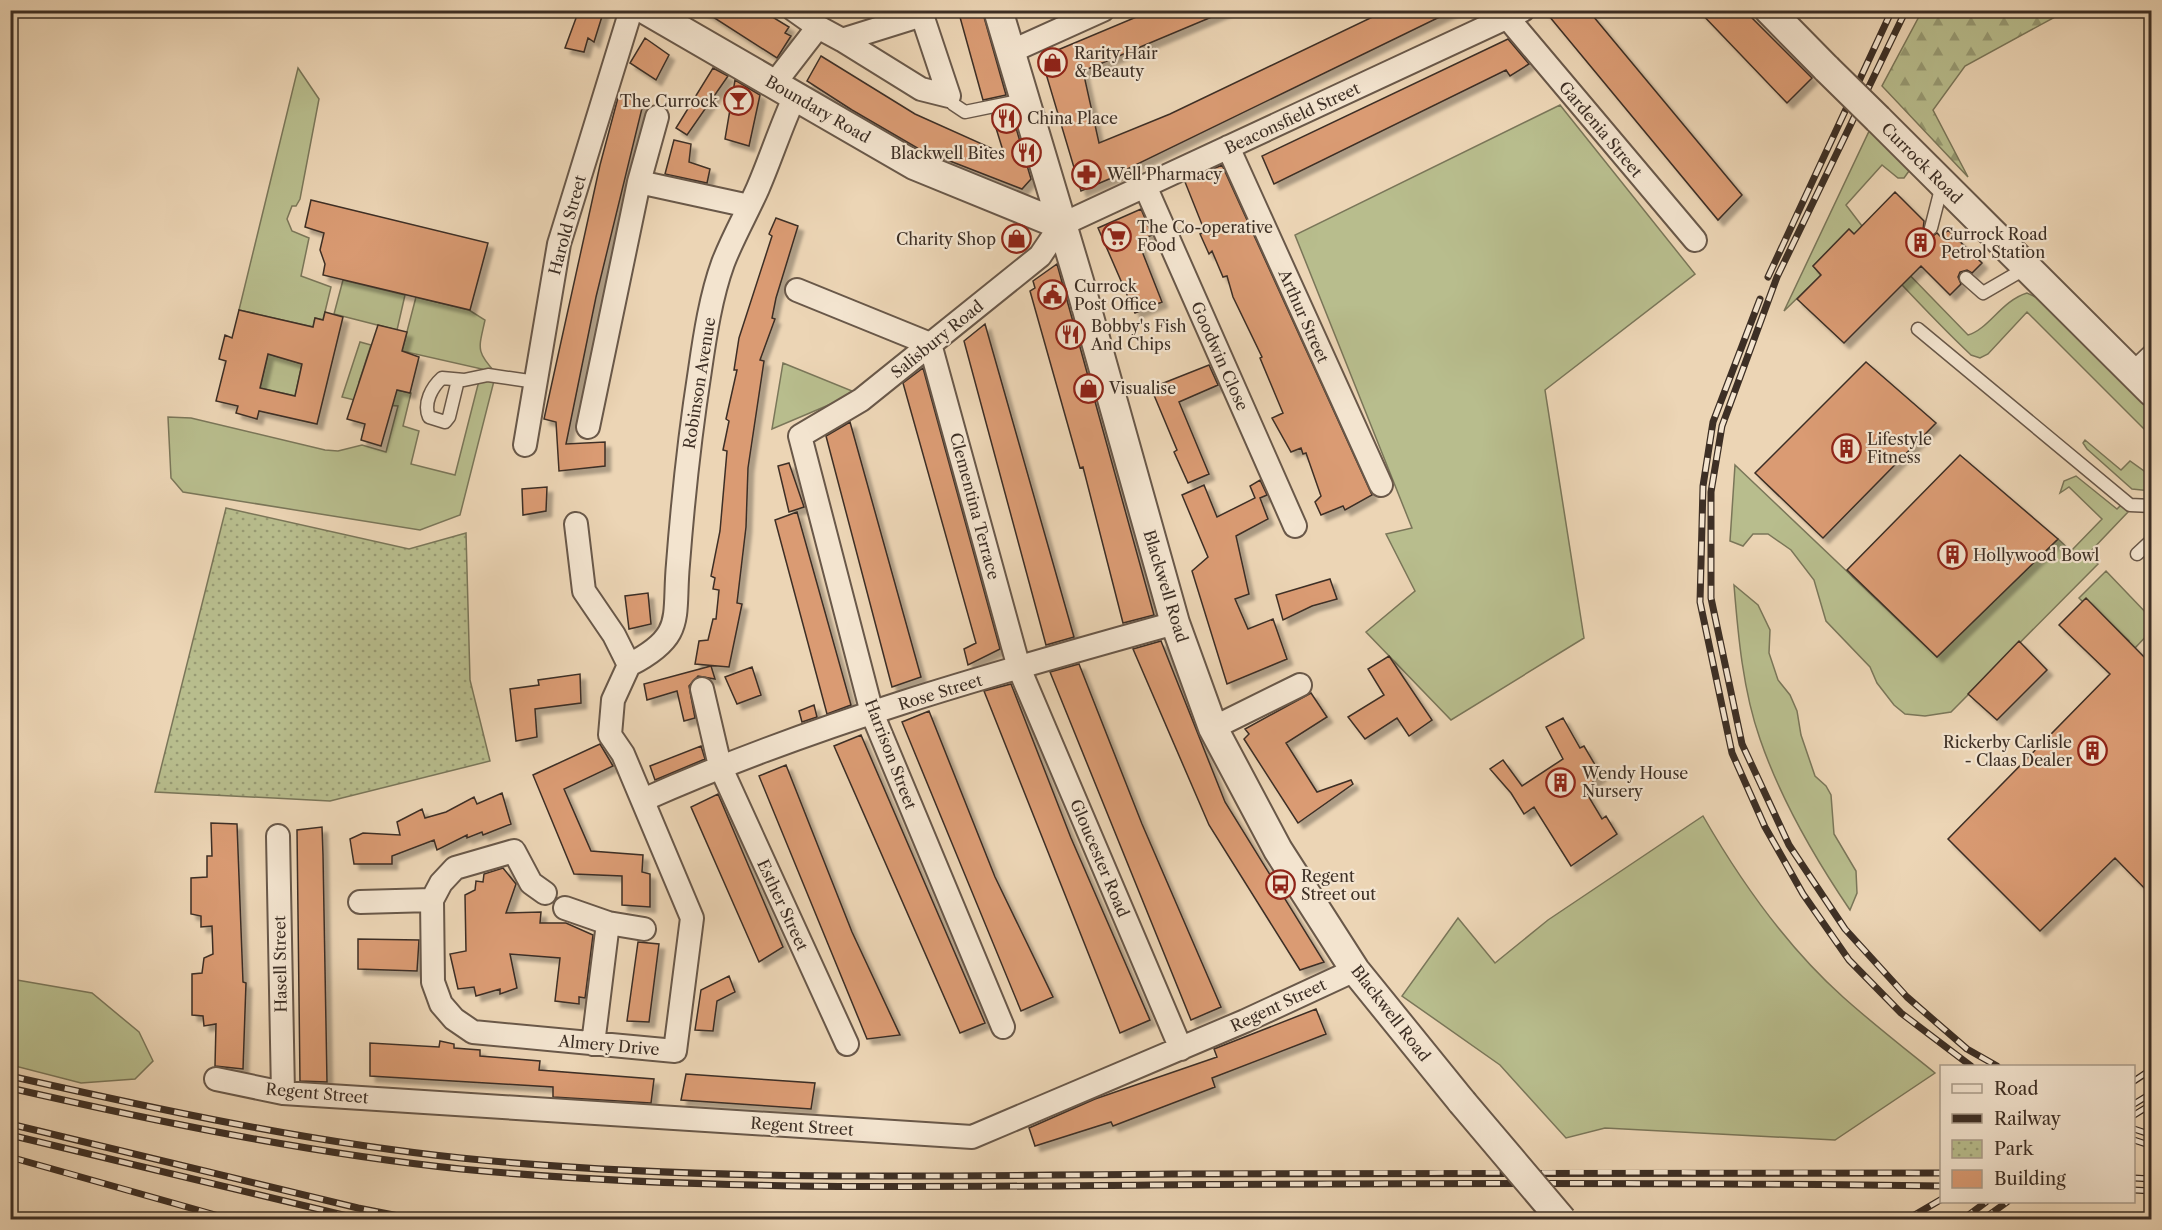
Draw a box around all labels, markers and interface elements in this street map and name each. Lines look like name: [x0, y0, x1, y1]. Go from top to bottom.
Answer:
place label: Rarity Hair & Beauty: [1074, 43, 1158, 81]
shop icon: Rarity Hair & Beauty: [1037, 46, 1069, 78]
street label: Boundary Road: [762, 71, 874, 147]
street label: Gardenia Street: [1555, 77, 1647, 181]
street label: Beaconsfield Street: [1221, 78, 1363, 158]
bar icon: The Currock: [723, 85, 755, 117]
place label: The Currock: [620, 91, 719, 111]
restaurant icon: China Place: [990, 102, 1022, 134]
place label: China Place: [1027, 108, 1118, 128]
street label: Currock Road: [1877, 118, 1967, 208]
restaurant icon: Blackwell Bites: [1010, 137, 1042, 169]
place label: Blackwell Bites: [890, 143, 1005, 163]
pharmacy icon: Well Pharmacy: [1070, 158, 1102, 190]
place label: Well Pharmacy: [1106, 164, 1223, 184]
street label: Harold Street: [544, 173, 590, 277]
place label: The Co-operative Food: [1137, 217, 1273, 255]
supermarket icon: The Co-operative Food: [1100, 220, 1132, 252]
shop icon: Charity Shop: [1001, 223, 1033, 255]
place label: Currock Road Petrol Station: [1941, 224, 2048, 262]
building icon: Currock Road Petrol Station: [1904, 227, 1936, 259]
place label: Charity Shop: [896, 229, 996, 249]
street label: Arthur Street: [1274, 265, 1334, 366]
place label: Currock Post Office: [1074, 276, 1157, 314]
public building icon: Currock Post Office: [1037, 279, 1069, 311]
street label: Salisbury Road: [887, 296, 987, 382]
street label: Goodwin Close: [1187, 298, 1253, 414]
street label: Robinson Avenue: [679, 316, 719, 450]
place label: Bobby's Fish And Chips: [1090, 316, 1187, 354]
restaurant icon: Bobby's Fish And Chips: [1054, 319, 1086, 351]
shop icon: Visualise: [1072, 372, 1104, 404]
place label: Visualise: [1108, 378, 1176, 398]
place label: Lifestyle Fitness: [1867, 429, 1932, 467]
street label: Clementina Terrace: [946, 430, 1004, 582]
building icon: Lifestyle Fitness: [1830, 432, 1862, 464]
street label: Blackwell Road: [1139, 527, 1193, 645]
building icon: Hollywood Bowl: [1936, 539, 1968, 571]
place label: Hollywood Bowl: [1973, 545, 2100, 565]
street label: Rose Street: [896, 670, 985, 714]
street label: Harrison Street: [861, 696, 921, 812]
place label: Rickerby Carlisle - Claas Dealer: [1943, 732, 2072, 770]
building icon: Rickerby Carlisle - Claas Dealer: [2077, 735, 2109, 767]
place label: Wendy House Nursery: [1581, 763, 1688, 801]
building icon: Wendy House Nursery: [1545, 766, 1577, 798]
street label: Gloucester Road: [1066, 796, 1134, 920]
street label: Esther Street: [753, 856, 813, 954]
place label: Regent Street out: [1301, 866, 1376, 904]
bus stop icon: Regent Street out: [1264, 869, 1296, 901]
street label: Hasell Street: [269, 915, 291, 1013]
street label: Blackwell Road: [1347, 961, 1435, 1065]
street label: Regent Street: [1227, 974, 1329, 1036]
street label: Almery Drive: [557, 1031, 660, 1059]
legend: [1940, 1065, 2135, 1203]
text: Road: [1994, 1078, 2039, 1100]
street label: Regent Street: [265, 1079, 370, 1107]
text: Railway: [1994, 1108, 2062, 1130]
street label: Regent Street: [750, 1112, 855, 1140]
text: Park: [1994, 1138, 2035, 1160]
text: Building: [1994, 1168, 2066, 1190]

